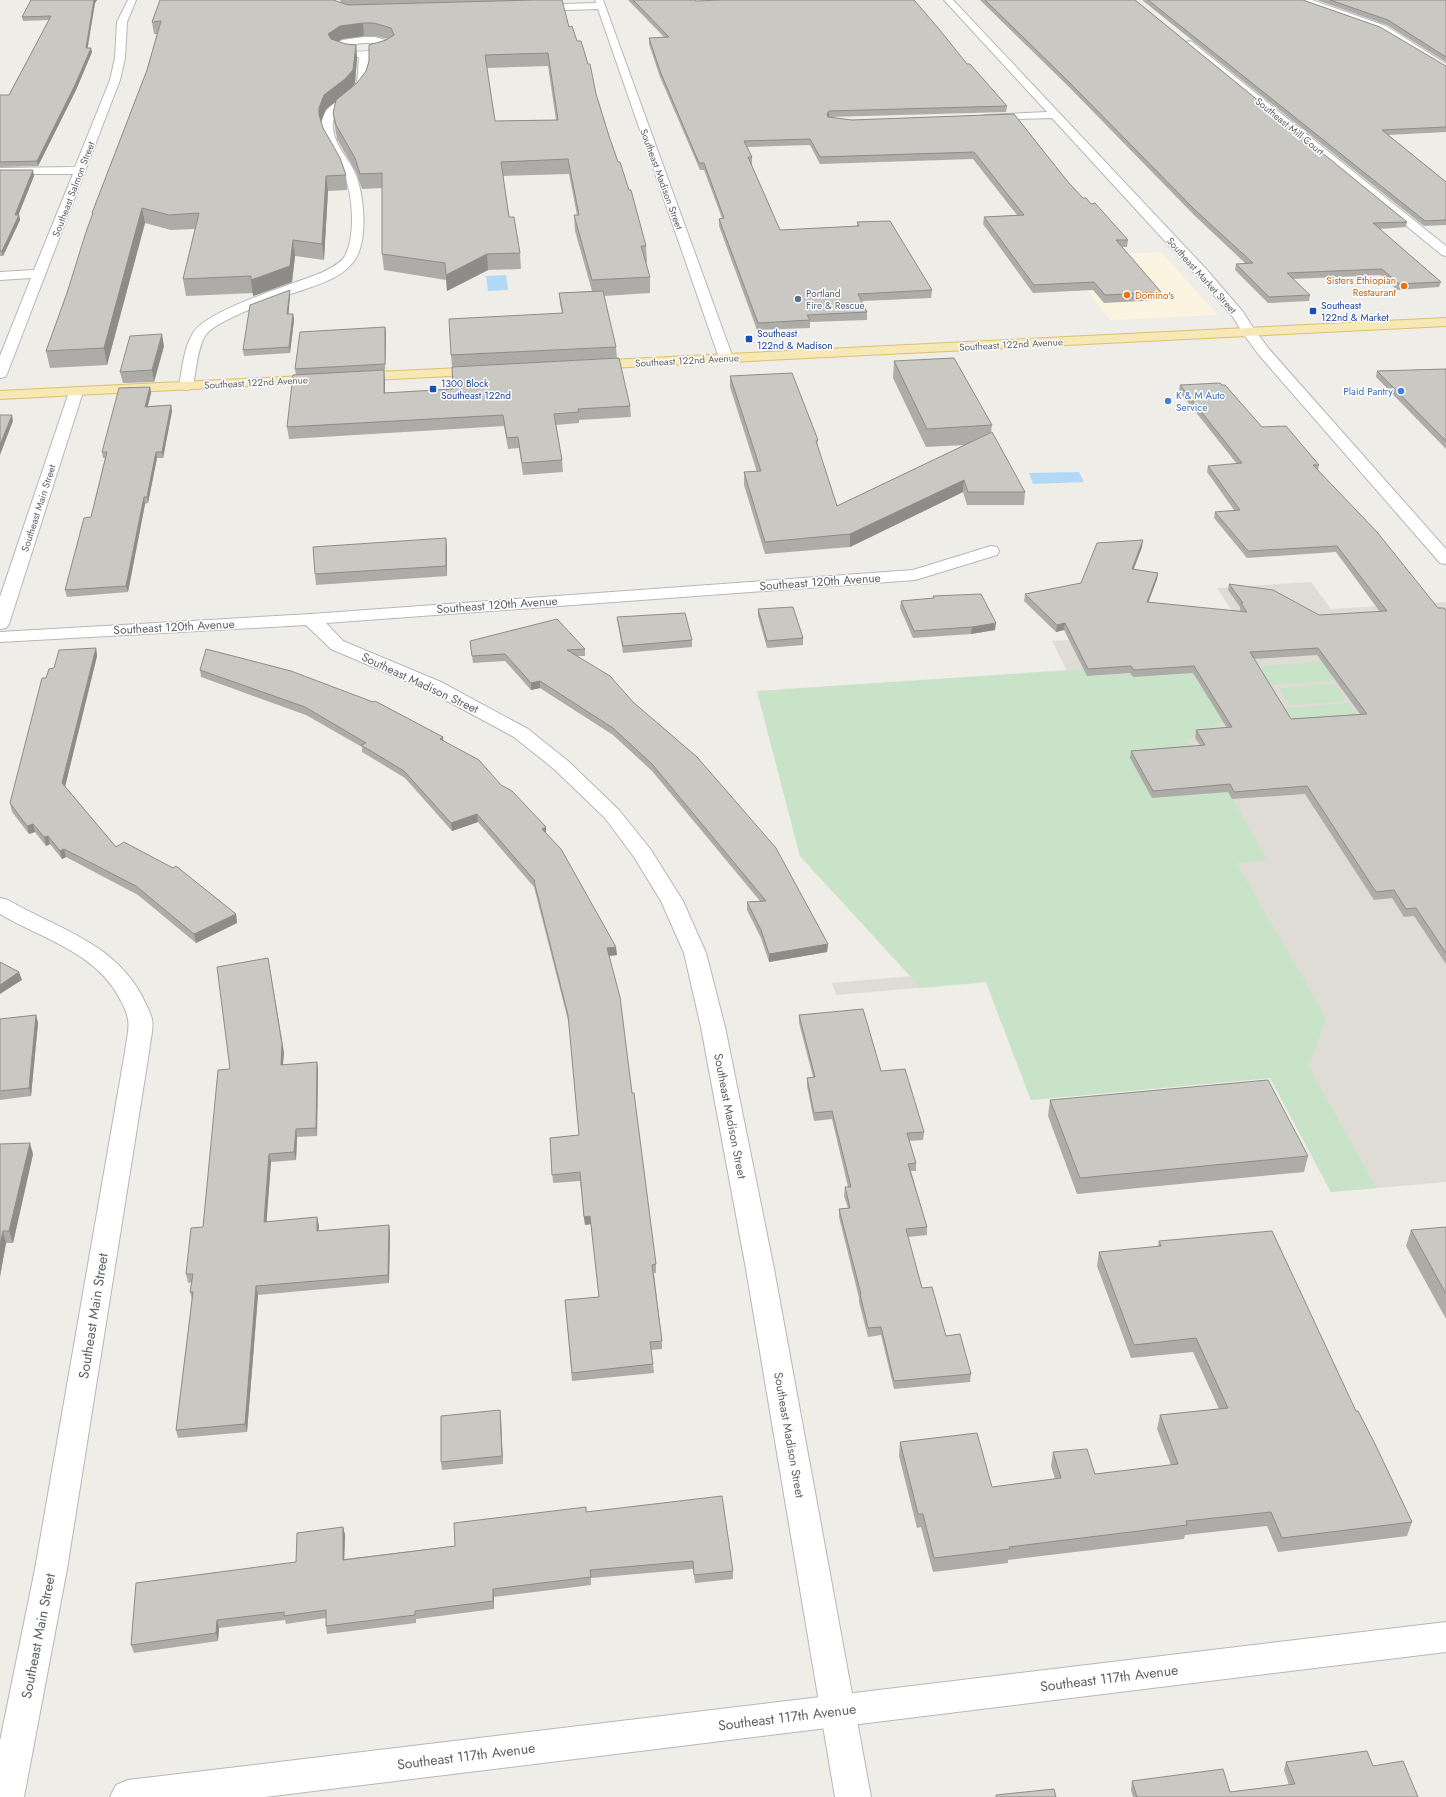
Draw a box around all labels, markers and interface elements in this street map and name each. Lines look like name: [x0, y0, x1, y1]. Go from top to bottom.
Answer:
street label: Southeast Mill Court: [1252, 94, 1328, 159]
street label: Southeast Madison Street: [636, 127, 687, 232]
street label: Southeast Salmon Street: [48, 139, 99, 239]
street label: Southeast Market Street: [1163, 234, 1240, 317]
place label: Sisters Ethiopian Restaurant: [1326, 273, 1397, 300]
marker: Sisters Ethiopian Restaurant: [1399, 281, 1409, 291]
place label: Portland Fire & Rescue: [806, 286, 865, 313]
place label: Domino's: [1135, 288, 1174, 303]
marker: Domino's: [1122, 290, 1132, 300]
marker: Portland Fire & Rescue: [793, 294, 803, 304]
place label: Southeast 122nd & Market: [1321, 298, 1389, 325]
marker: Southeast 122nd & Market: [1308, 306, 1318, 316]
place label: Southeast 122nd & Madison: [757, 326, 833, 353]
marker: Southeast 122nd & Madison: [744, 334, 754, 344]
street label: Southeast 122nd Avenue: [959, 334, 1063, 355]
street label: Southeast 122nd Avenue: [635, 350, 739, 371]
street label: Southeast 122nd Avenue: [204, 372, 308, 393]
place label: 1300 Block Southeast 122nd: [441, 376, 511, 403]
marker: 1300 Block Southeast 122nd: [428, 384, 438, 394]
place label: Plaid Pantry: [1343, 384, 1394, 399]
marker: Plaid Pantry: [1396, 386, 1406, 396]
place label: K & M Auto Service: [1176, 388, 1226, 415]
marker: K & M Auto Service: [1163, 396, 1173, 406]
street label: Southeast Main Street: [17, 462, 60, 554]
street label: Southeast 120th Avenue: [759, 569, 881, 595]
street label: Southeast 120th Avenue: [436, 592, 558, 618]
street label: Southeast 120th Avenue: [113, 615, 235, 639]
street label: Southeast Madison Street: [359, 648, 482, 718]
street label: Southeast Madison Street: [709, 1052, 751, 1180]
street label: Southeast Main Street: [73, 1251, 113, 1380]
street label: Southeast Madison Street: [769, 1371, 809, 1499]
street label: Southeast Main Street: [16, 1571, 60, 1700]
street label: Southeast 117th Avenue: [1039, 1660, 1179, 1696]
street label: Southeast 117th Avenue: [717, 1699, 857, 1735]
street label: Southeast 117th Avenue: [396, 1738, 536, 1774]

